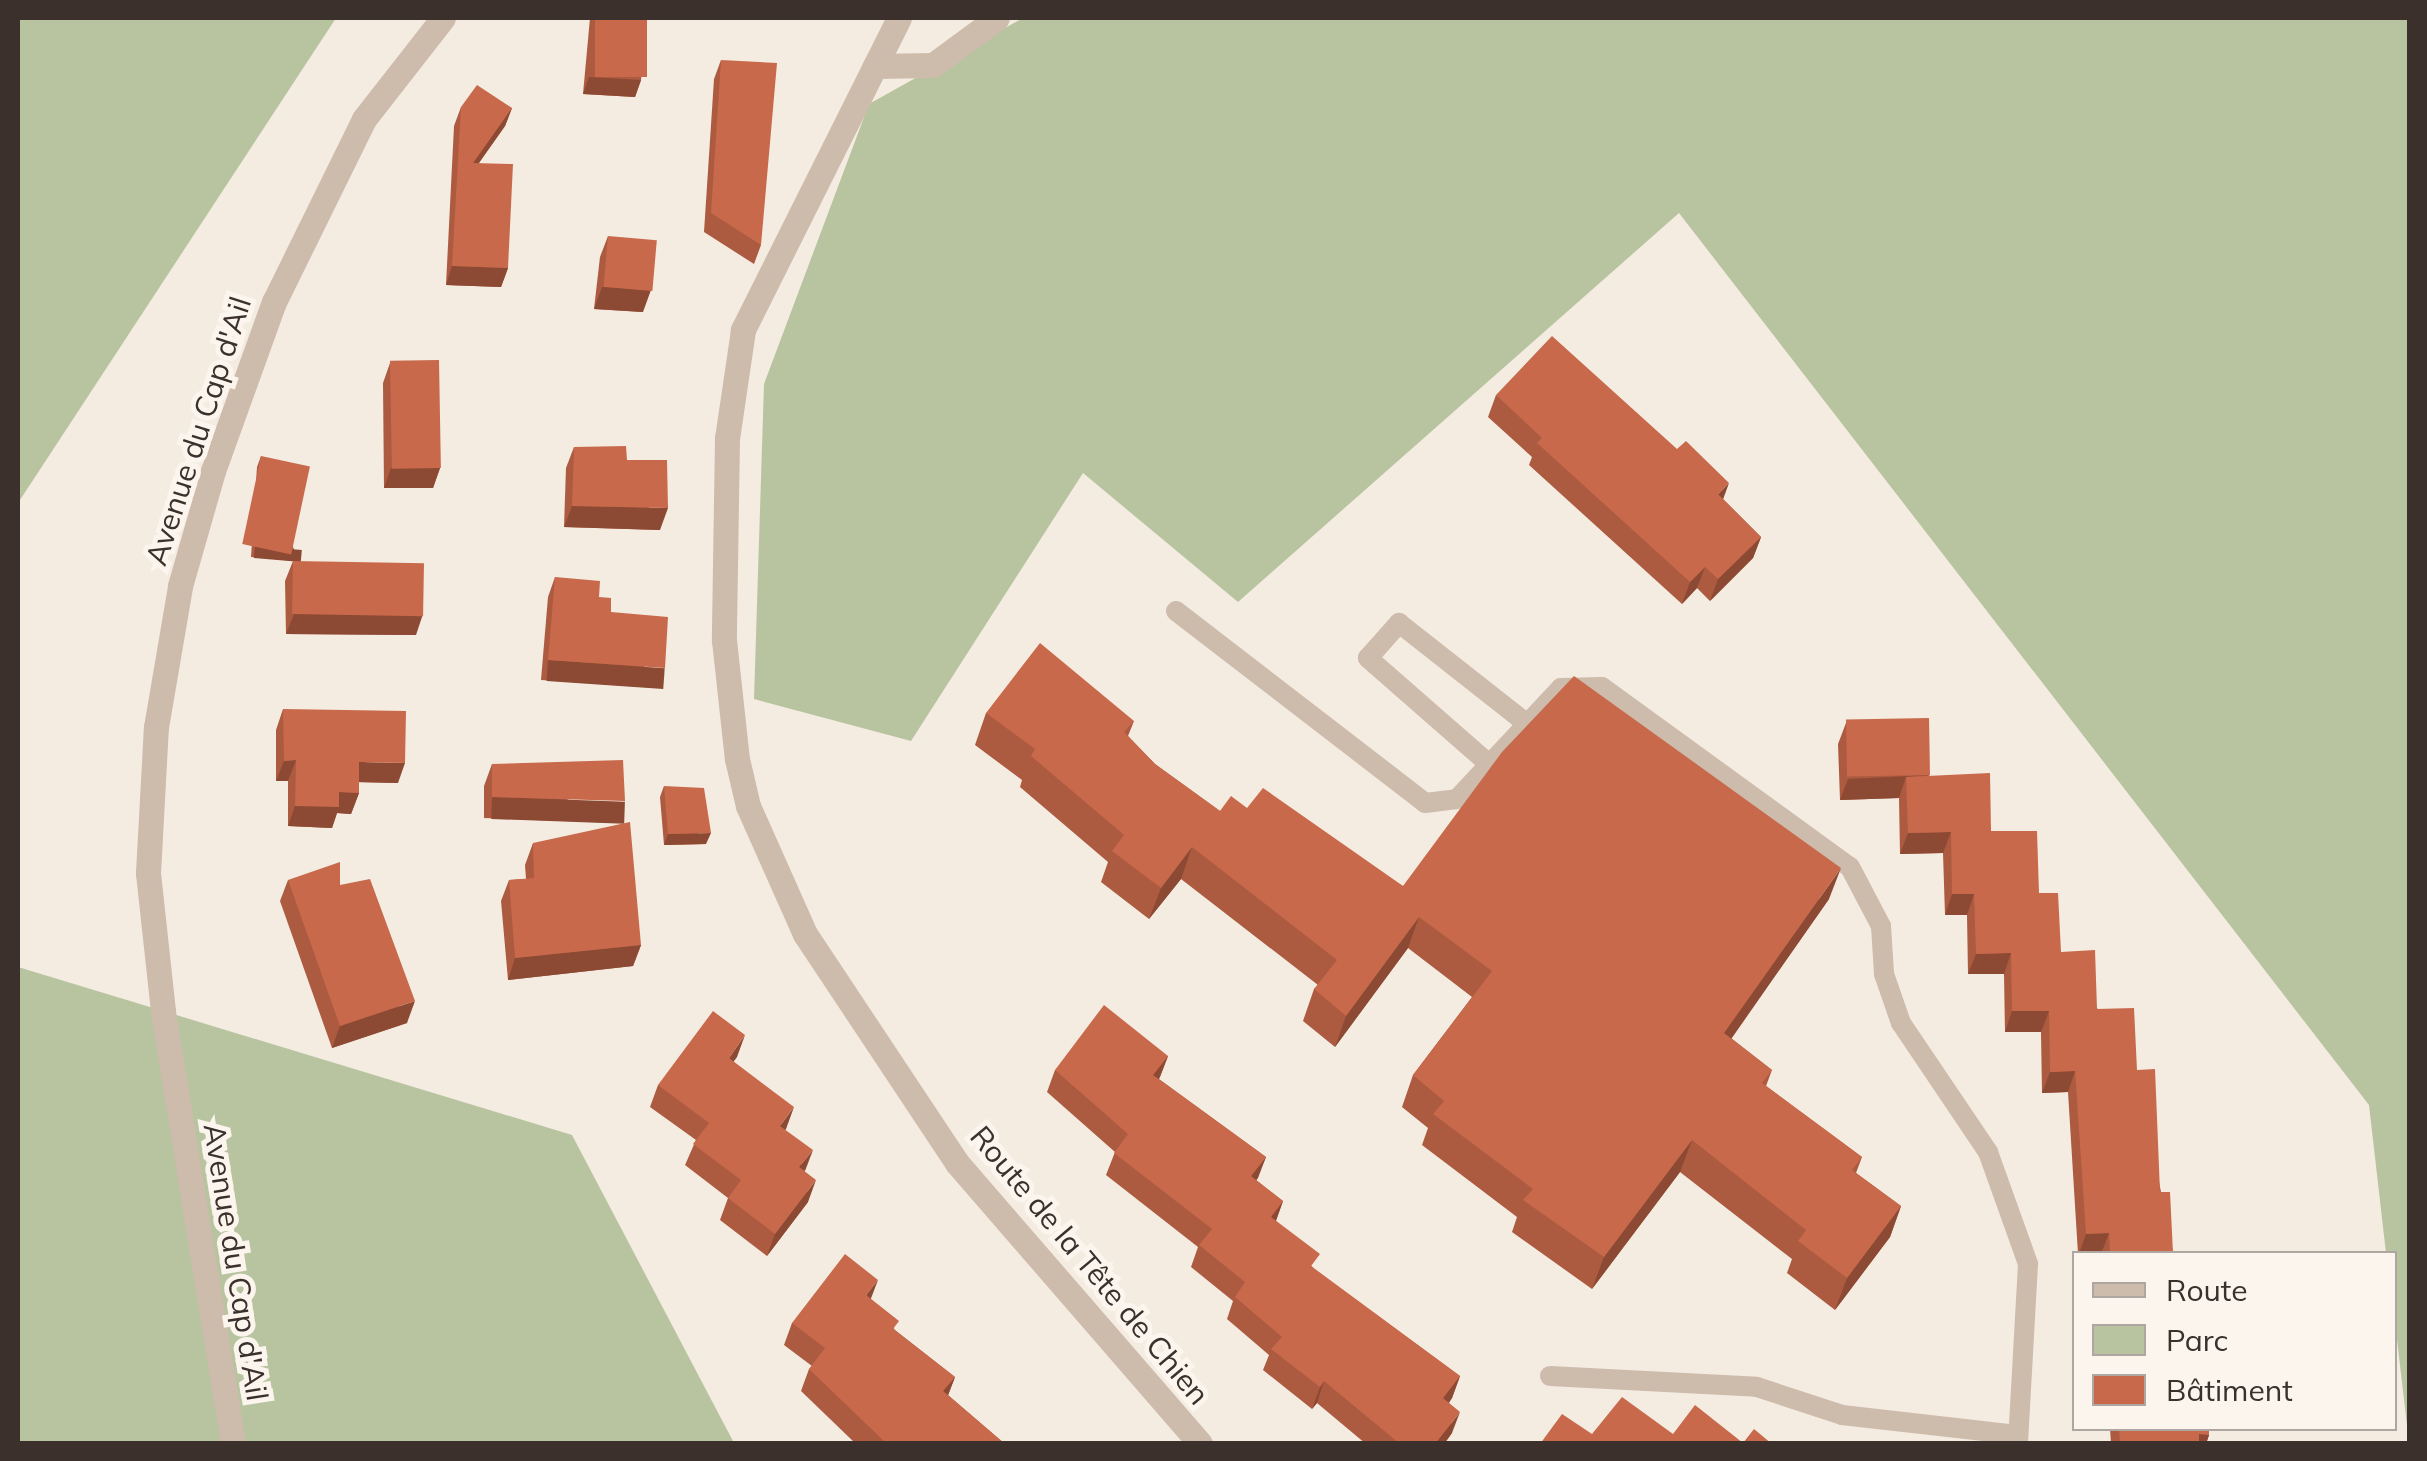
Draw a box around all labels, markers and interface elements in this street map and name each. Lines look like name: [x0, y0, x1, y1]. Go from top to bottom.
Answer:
street label: Avenue du Cap d'Ail: [138, 292, 258, 570]
street label: Route de la Tête de Chien: [963, 1118, 1217, 1412]
street label: Avenue du Cap d'Ail: [196, 1121, 276, 1403]
legend: [2072, 1251, 2397, 1431]
text: Route: [2166, 1271, 2248, 1309]
text: Parc: [2166, 1321, 2228, 1359]
text: Bâtiment: [2166, 1371, 2293, 1409]

